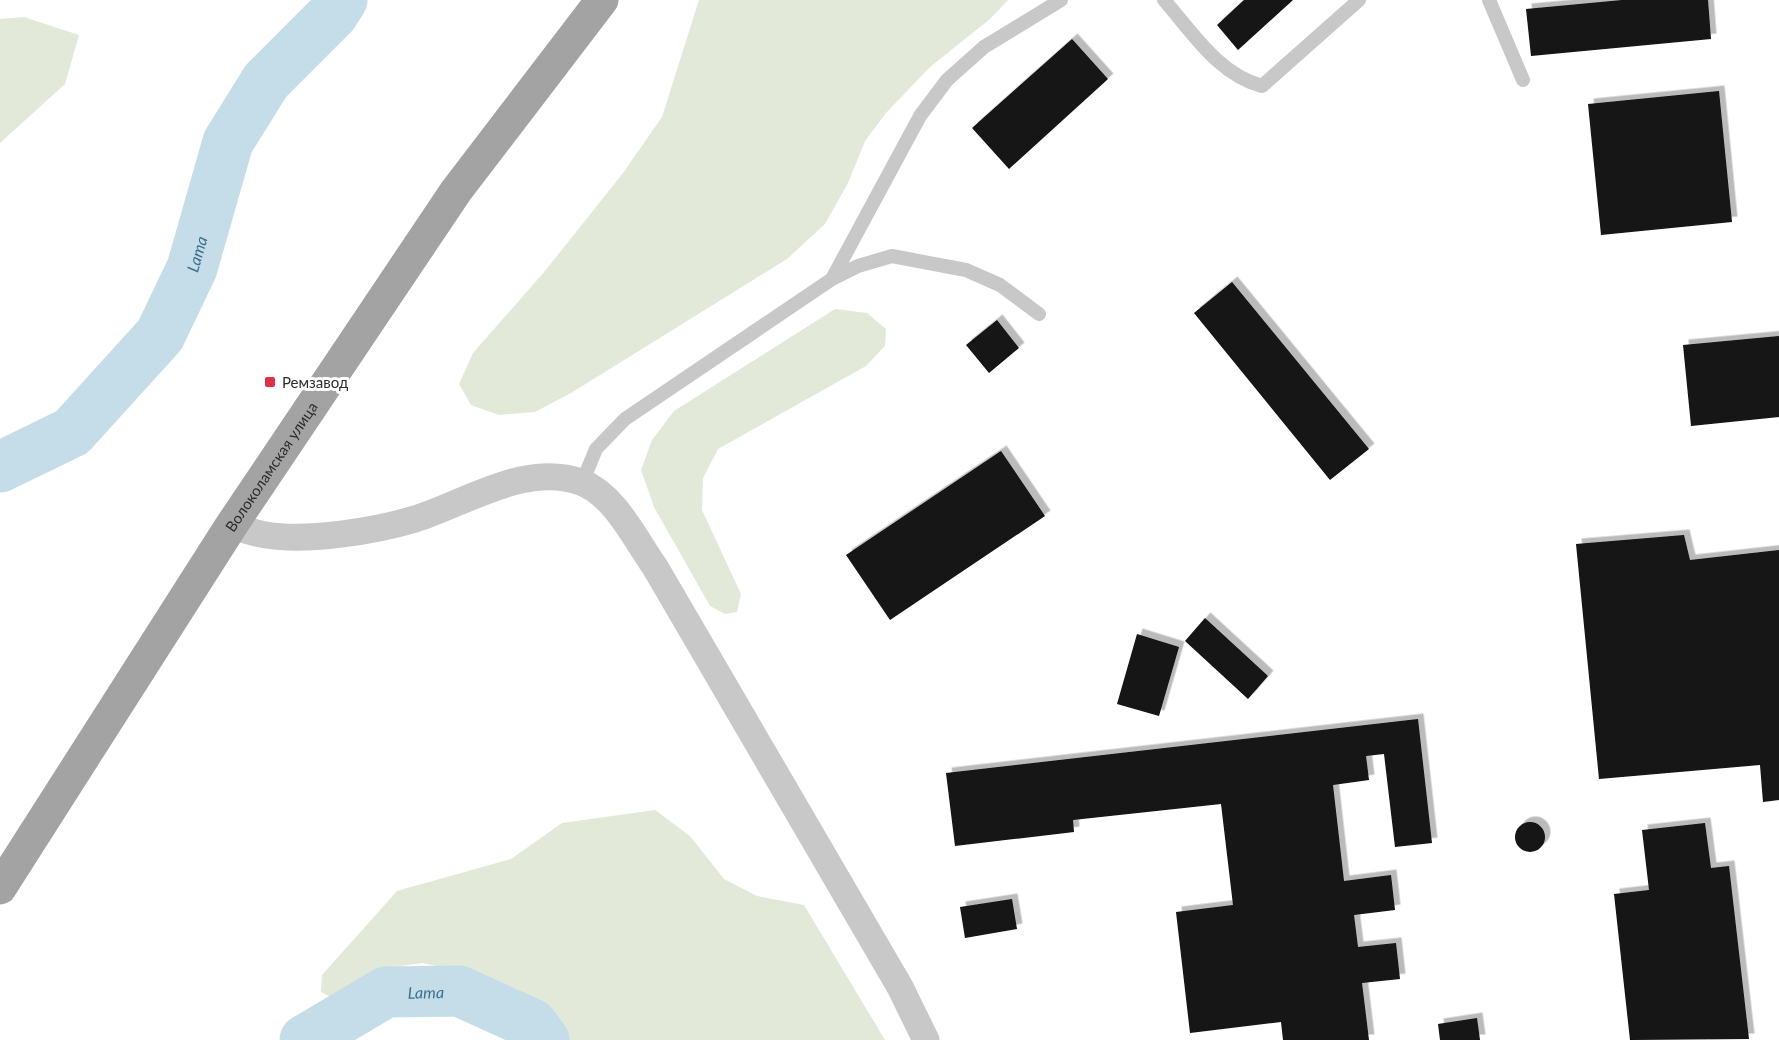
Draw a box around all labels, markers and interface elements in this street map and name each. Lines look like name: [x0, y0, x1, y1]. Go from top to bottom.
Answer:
water label: Lama: [182, 234, 210, 274]
place label: Ремзавод: [282, 373, 348, 391]
marker: Ремзавод: [263, 375, 277, 389]
street label: Волоколамская улица: [221, 398, 321, 535]
water label: Lama: [408, 982, 444, 1001]

